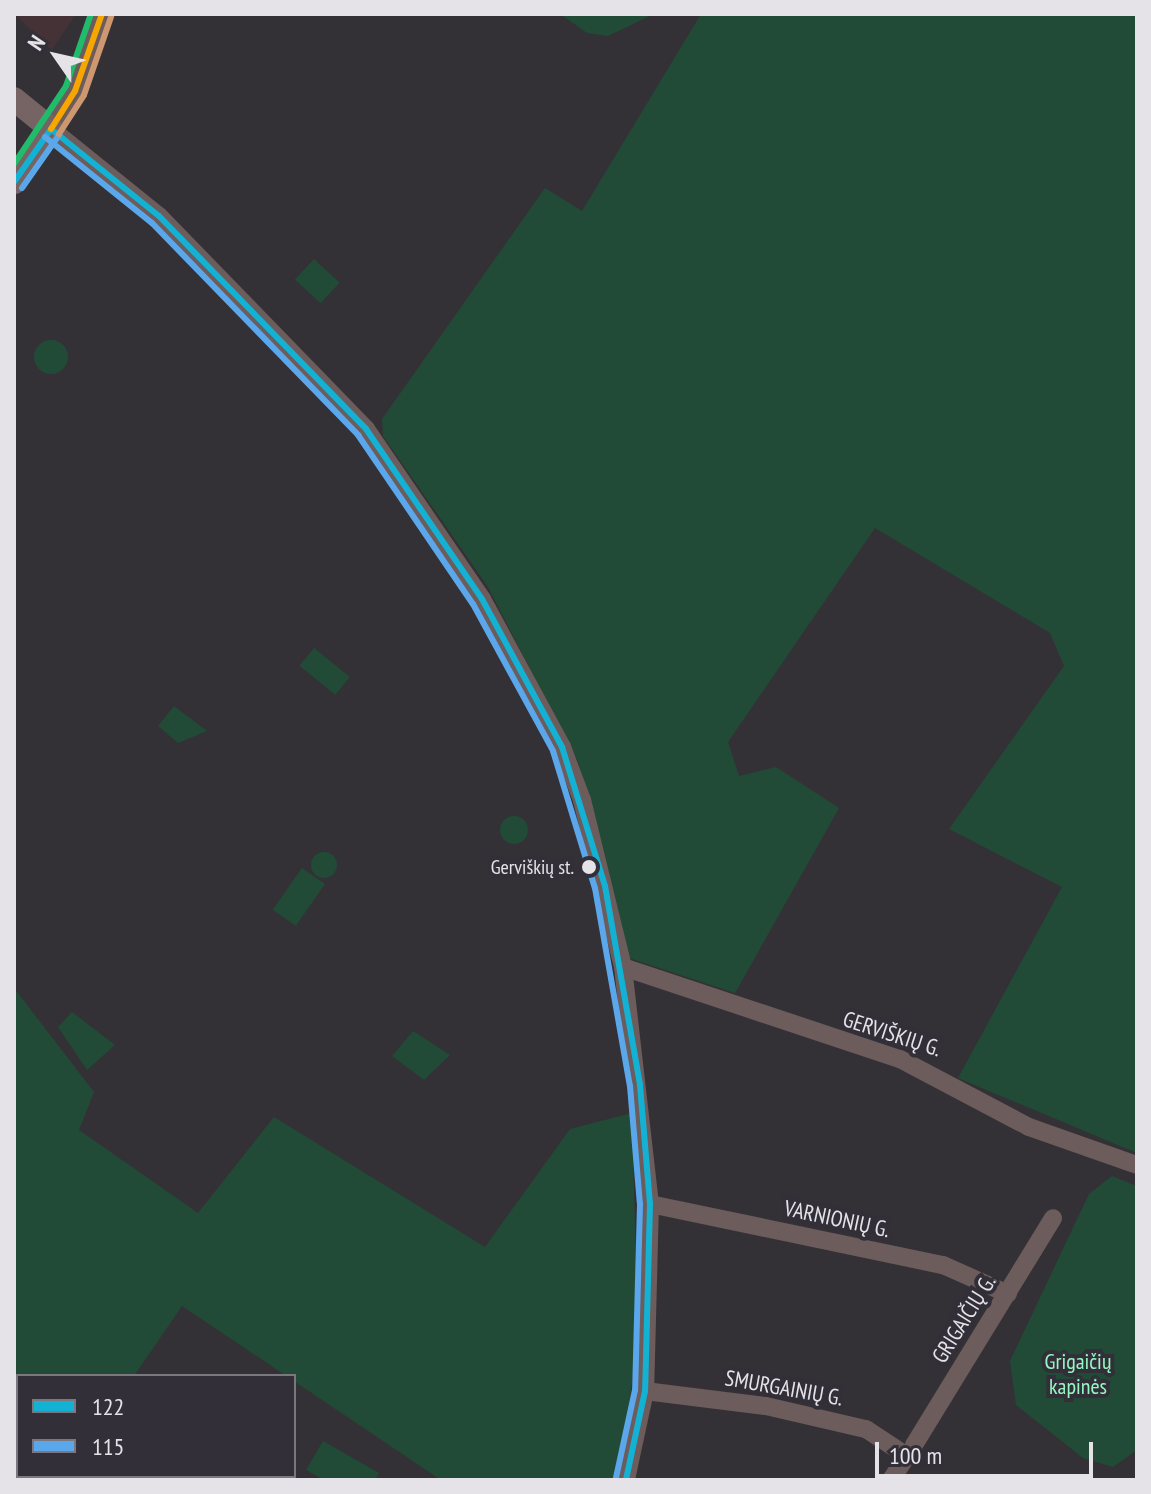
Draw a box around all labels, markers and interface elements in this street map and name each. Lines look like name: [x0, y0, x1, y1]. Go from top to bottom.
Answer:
north arrow: [16, 16, 96, 96]
text: N: [21, 30, 51, 55]
place label: Gerviškių st.: [491, 855, 574, 879]
marker: Gerviškių st.: [581, 859, 597, 875]
street label: GERVIŠKIŲ G.: [840, 1006, 944, 1062]
street label: VARNIONIŲ G.: [782, 1195, 892, 1243]
street label: GRIGAIČIŲ G.: [927, 1270, 1001, 1368]
park label: Grigaičių kapinės: [1045, 1348, 1111, 1400]
street label: SMURGAINIŲ G.: [723, 1365, 845, 1411]
legend: [16, 1374, 296, 1478]
text: 122: [92, 1391, 124, 1422]
scale bar: [879, 1426, 1097, 1476]
text: 115: [92, 1431, 124, 1462]
text: 100 m: [889, 1440, 942, 1471]

